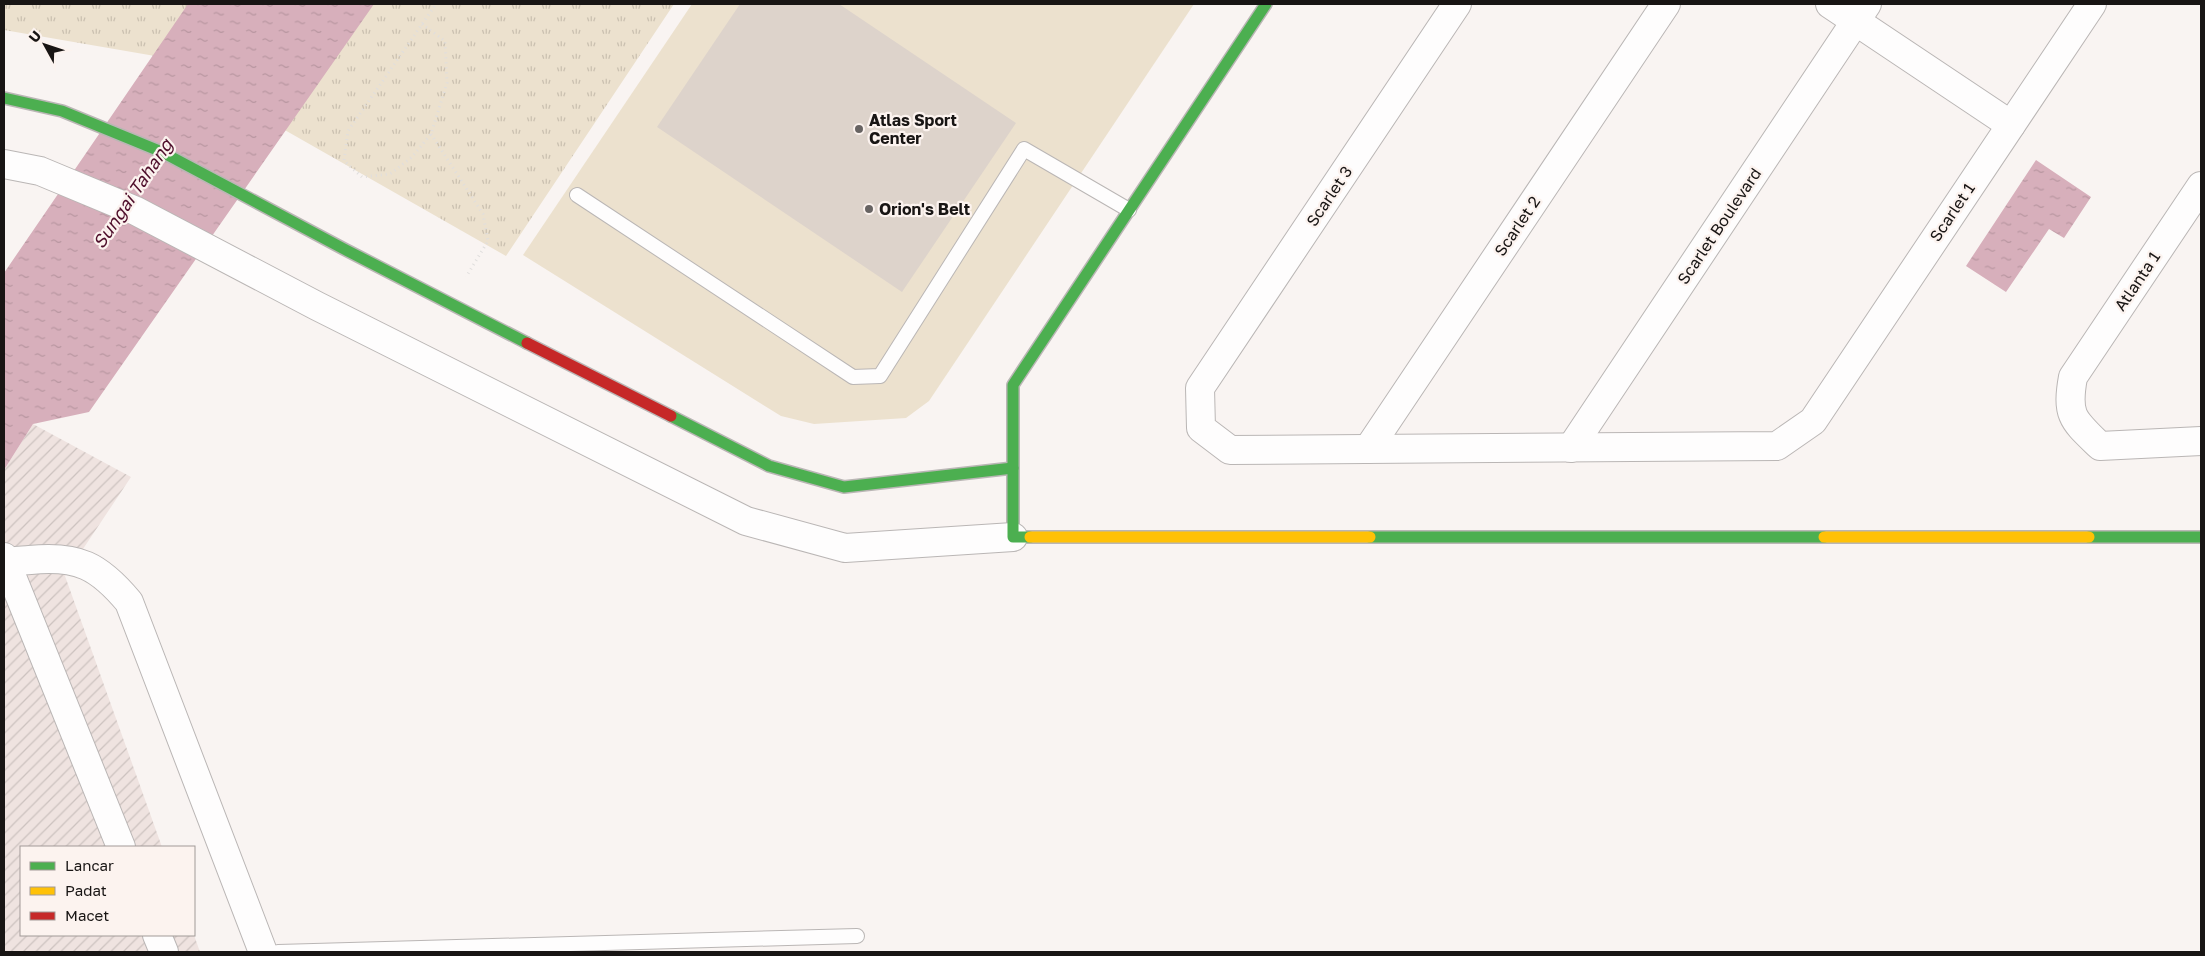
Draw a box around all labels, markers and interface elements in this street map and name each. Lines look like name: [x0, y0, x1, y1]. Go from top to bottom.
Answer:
north arrow: [20, 20, 70, 70]
text: U: [25, 27, 44, 46]
place label: Atlas Sport Center: [869, 110, 957, 148]
marker: Atlas Sport Center: [853, 123, 865, 135]
water label: Sungai Tahang: [88, 133, 178, 252]
street label: Scarlet 3: [1302, 162, 1356, 230]
street label: Scarlet Boulevard: [1673, 164, 1765, 288]
street label: Scarlet 1: [1925, 179, 1979, 245]
street label: Scarlet 2: [1490, 192, 1544, 260]
place label: Orion's Belt: [879, 199, 970, 219]
marker: Orion's Belt: [863, 203, 875, 215]
street label: Atlanta 1: [2110, 247, 2164, 315]
legend: [20, 846, 195, 936]
text: Lancar: [65, 856, 114, 874]
text: Padat: [65, 881, 107, 899]
text: Macet: [65, 906, 109, 924]

